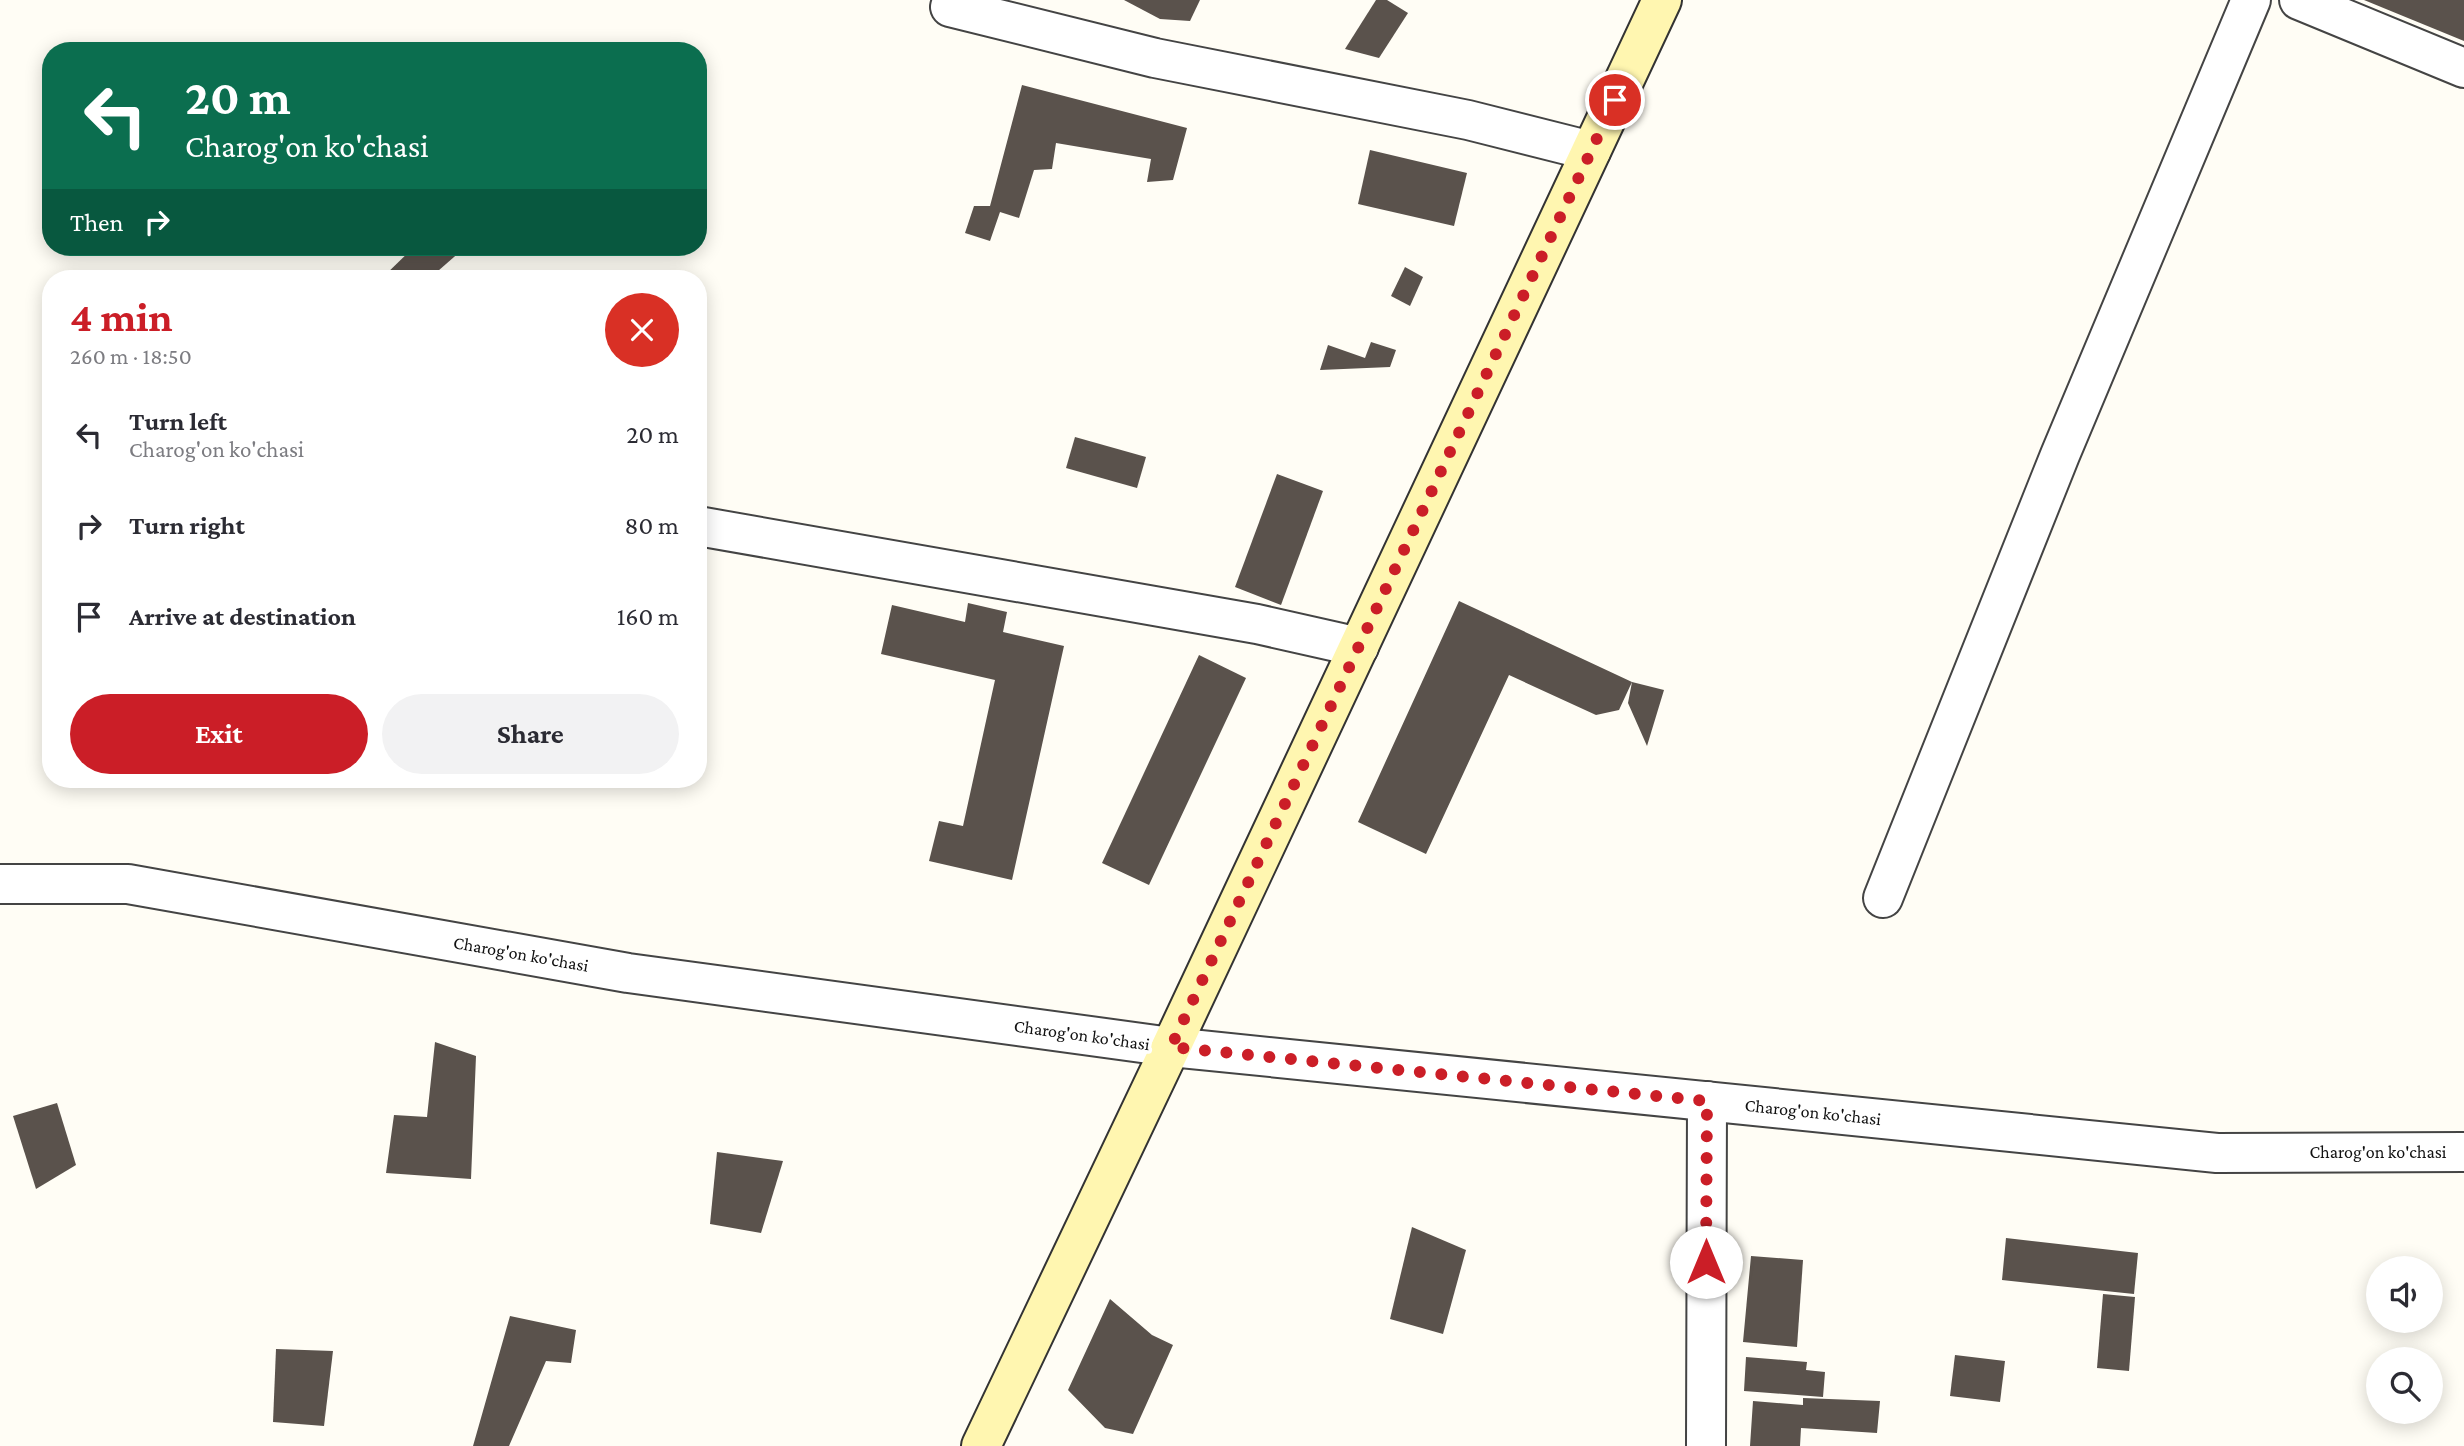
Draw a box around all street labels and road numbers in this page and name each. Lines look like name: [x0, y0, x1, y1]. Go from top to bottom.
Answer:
street label: Charog'on ko'chasi: [452, 932, 590, 976]
street label: Charog'on ko'chasi: [1013, 1016, 1152, 1054]
street label: Charog'on ko'chasi: [1744, 1095, 1882, 1129]
street label: Charog'on ko'chasi: [2309, 1142, 2447, 1162]

